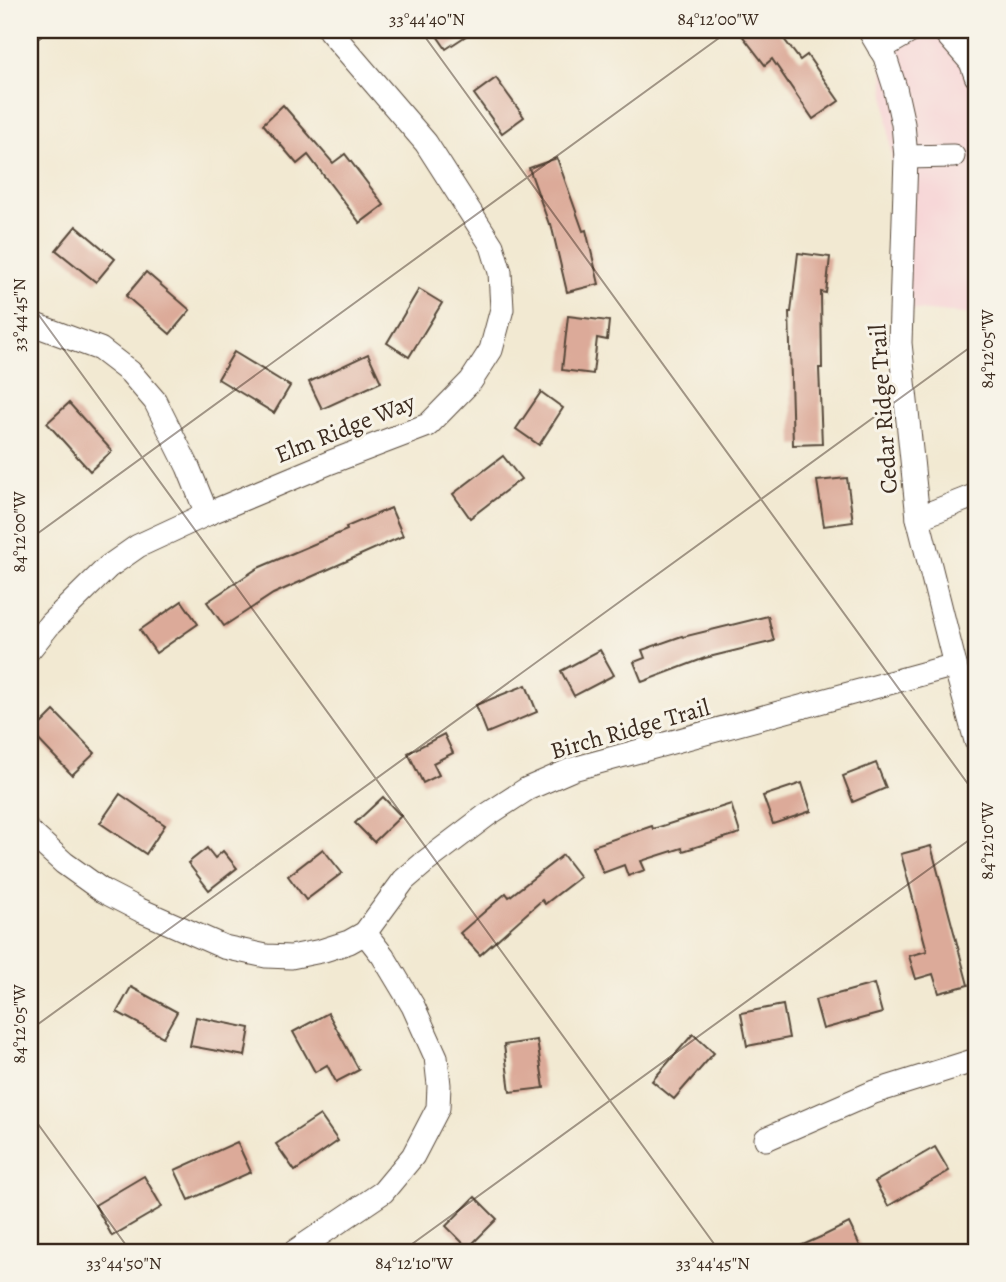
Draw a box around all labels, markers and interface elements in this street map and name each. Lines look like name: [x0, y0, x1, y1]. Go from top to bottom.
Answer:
text: 33°44'40"N: [389, 7, 465, 31]
text: 84°12'00"W: [677, 7, 759, 31]
text: 33°44'45"N: [7, 278, 31, 352]
text: 84°12'05"W: [975, 309, 999, 389]
street label: Cedar Ridge Trail: [861, 323, 905, 495]
street label: Elm Ridge Way: [270, 385, 420, 471]
text: 84°12'00"W: [7, 491, 31, 573]
street label: Birch Ridge Trail: [547, 691, 714, 767]
text: 84°12'10"W: [975, 802, 999, 880]
text: 84°12'05"W: [7, 984, 31, 1064]
text: 33°44'50"N: [86, 1251, 162, 1275]
text: 84°12'10"W: [375, 1251, 453, 1275]
text: 33°44'45"N: [676, 1251, 750, 1275]

